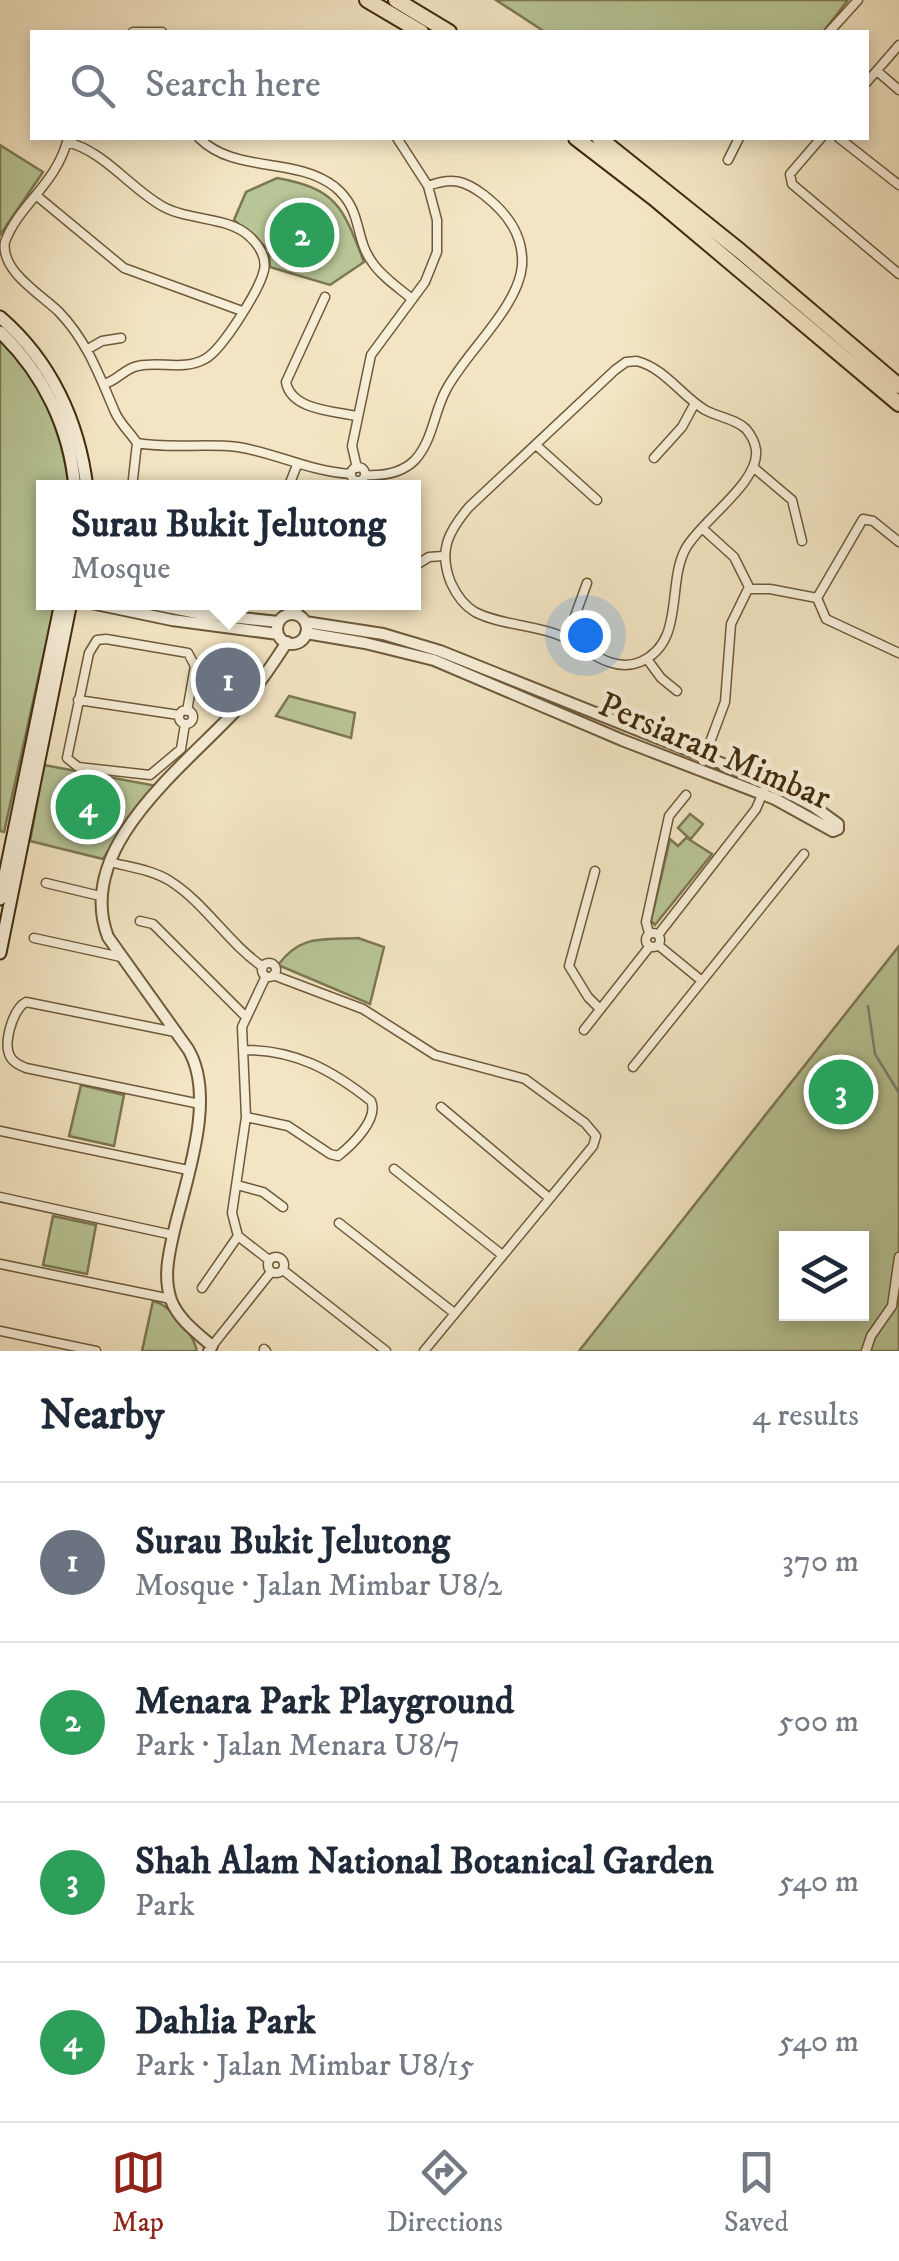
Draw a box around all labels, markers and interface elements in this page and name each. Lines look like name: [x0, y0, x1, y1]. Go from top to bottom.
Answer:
search box: [30, 30, 869, 140]
icon: search: [65, 58, 120, 113]
text: Search here: [145, 61, 321, 109]
pin: 2: [270, 198, 334, 272]
popup: [36, 480, 421, 610]
text: Surau Bukit Jelutong: [71, 501, 386, 549]
text: Mosque: [71, 549, 171, 589]
your location: [560, 610, 611, 661]
pin: 1: [196, 642, 260, 718]
street label: Persiaran Mimbar: [591, 683, 837, 821]
pin: 4: [56, 770, 120, 844]
pin: 3: [808, 1054, 874, 1130]
map controls: [779, 1231, 869, 1321]
button: layers: [779, 1231, 869, 1321]
text: Nearby: [40, 1390, 164, 1442]
text: 4 results: [752, 1396, 859, 1436]
text: Surau Bukit Jelutong: [135, 1518, 450, 1566]
text: 1: [67, 1542, 78, 1582]
text: 370 m: [782, 1542, 859, 1582]
text: Mosque · Jalan Mimbar U8/2: [135, 1566, 502, 1606]
text: Menara Park Playground: [135, 1678, 514, 1726]
text: 2: [65, 1702, 80, 1742]
text: 500 m: [778, 1702, 859, 1742]
text: Park · Jalan Menara U8/7: [135, 1726, 460, 1766]
text: Shah Alam National Botanical Garden: [135, 1838, 714, 1886]
text: 3: [67, 1862, 78, 1902]
text: 540 m: [778, 1862, 859, 1902]
text: Park: [135, 1886, 195, 1926]
text: Dahlia Park: [135, 1998, 316, 2046]
text: 4: [63, 2022, 82, 2062]
text: 540 m: [778, 2022, 859, 2062]
text: Park · Jalan Mimbar U8/15: [135, 2046, 474, 2086]
tab: Map: [111, 2145, 166, 2240]
tab: Directions: [387, 2145, 503, 2240]
tab: Saved: [724, 2145, 788, 2240]

